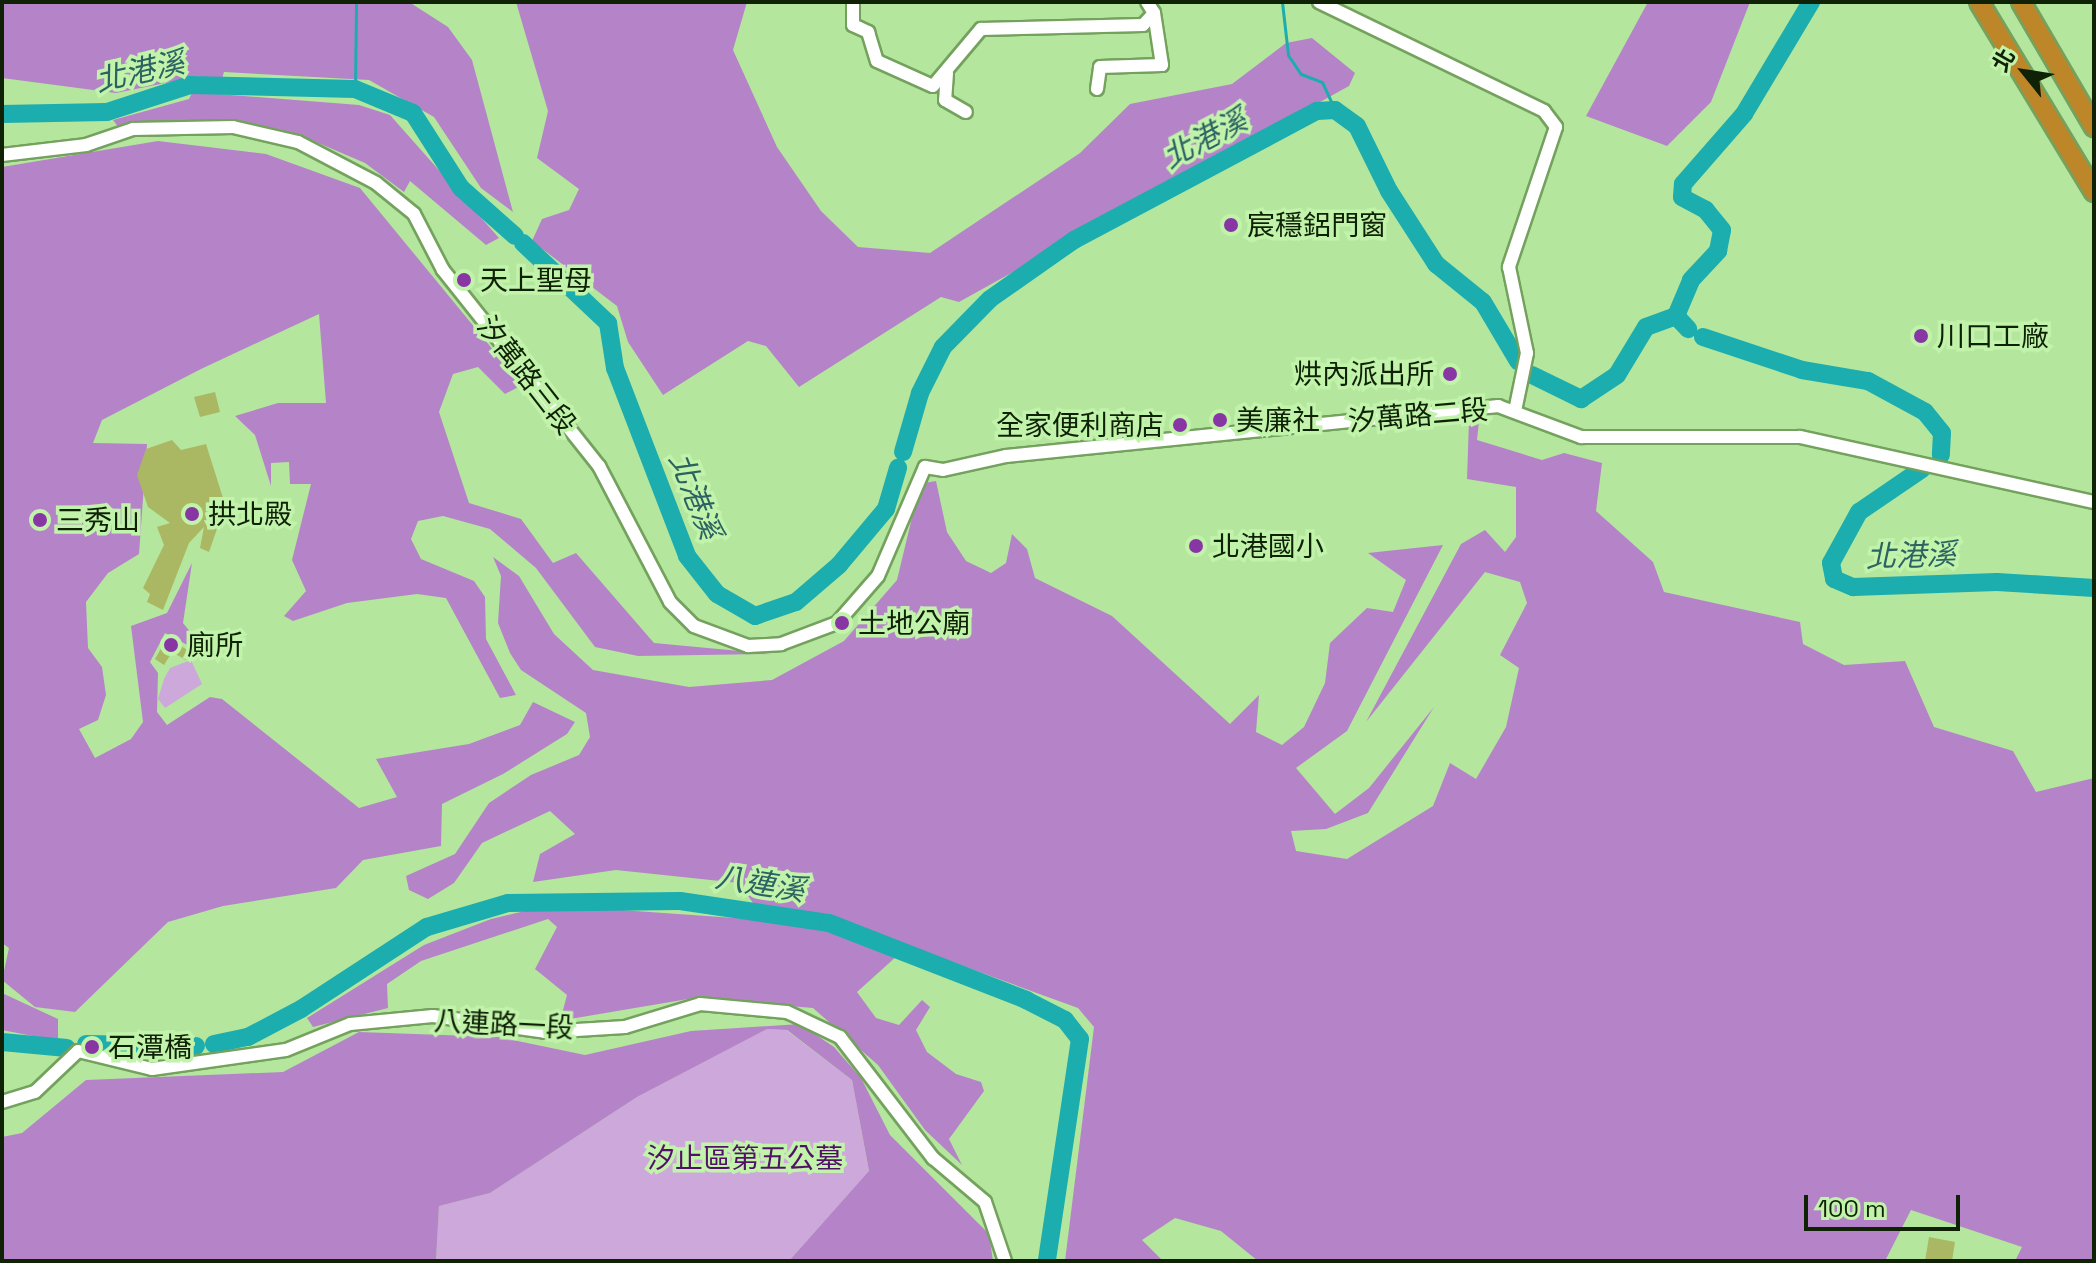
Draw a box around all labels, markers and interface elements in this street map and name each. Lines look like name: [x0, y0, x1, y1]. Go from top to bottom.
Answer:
north arrow: [1984, 32, 2064, 112]
text: 北: [1986, 43, 2021, 77]
water label: 北港溪: [92, 44, 188, 100]
water label: 北港溪: [1157, 102, 1253, 176]
place label: 宸穩鋁門窗: [1247, 208, 1387, 242]
marker: 宸穩鋁門窗: [1222, 216, 1240, 234]
place label: 天上聖母: [480, 263, 592, 297]
marker: 天上聖母: [455, 271, 473, 289]
street label: 汐萬路三段: [471, 309, 583, 441]
place label: 川口工廠: [1937, 319, 2049, 353]
marker: 川口工廠: [1912, 327, 1930, 345]
place label: 烘內派出所: [1294, 357, 1434, 391]
marker: 烘內派出所: [1441, 365, 1459, 383]
street label: 汐萬路二段: [1347, 392, 1489, 438]
place label: 美廉社: [1236, 403, 1320, 437]
place label: 全家便利商店: [996, 408, 1164, 442]
marker: 美廉社: [1211, 411, 1229, 429]
marker: 全家便利商店: [1171, 416, 1189, 434]
water label: 北港溪: [661, 448, 729, 544]
place label: 拱北殿: [208, 497, 292, 531]
place label: 三秀山: [56, 503, 140, 537]
marker: 拱北殿: [183, 505, 201, 523]
marker: 三秀山: [31, 511, 49, 529]
place label: 北港國小: [1212, 529, 1324, 563]
water label: 北港溪: [1865, 536, 1957, 576]
marker: 北港國小: [1187, 537, 1205, 555]
place label: 土地公廟: [858, 606, 970, 640]
marker: 土地公廟: [833, 614, 851, 632]
place label: 廁所: [187, 628, 243, 662]
marker: 廁所: [162, 636, 180, 654]
water label: 八連溪: [713, 859, 807, 909]
street label: 八連路一段: [433, 1004, 575, 1044]
place label: 石潭橋: [108, 1030, 192, 1064]
marker: 石潭橋: [83, 1038, 101, 1056]
park label: 汐止區第五公墓: [647, 1141, 843, 1175]
scale bar: [1808, 1179, 1964, 1229]
text: 100 m: [1818, 1193, 1886, 1224]

